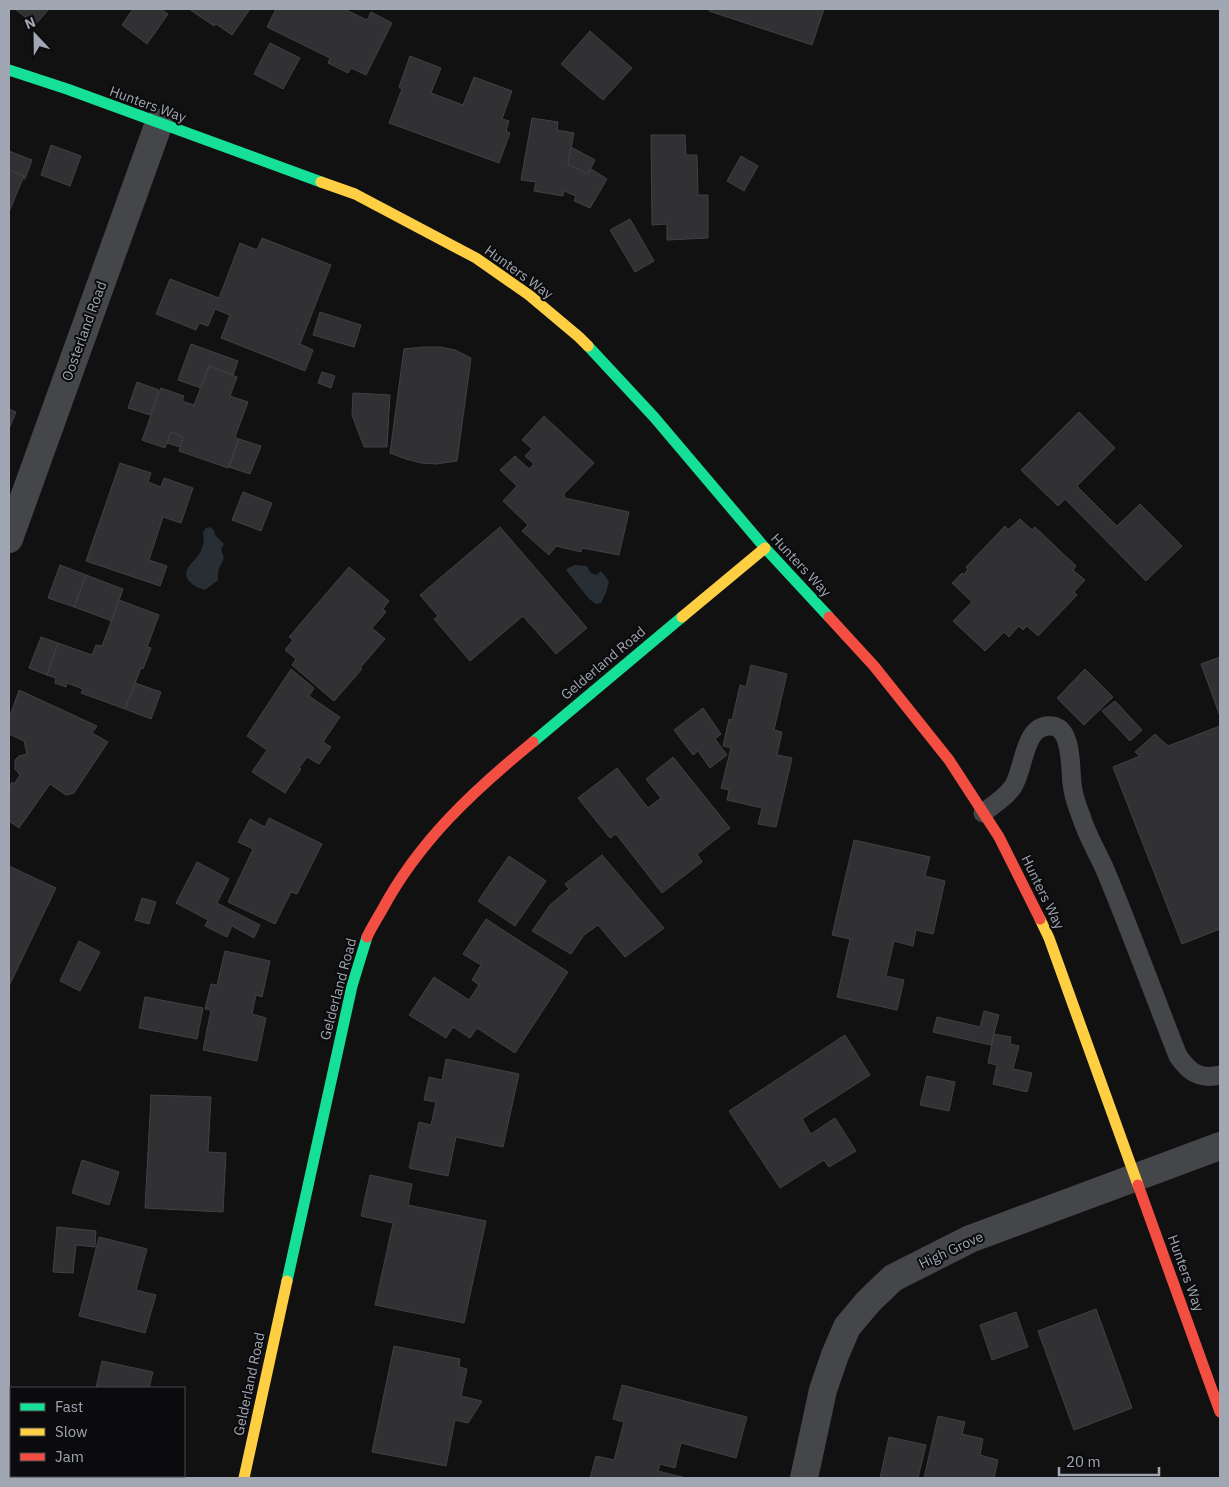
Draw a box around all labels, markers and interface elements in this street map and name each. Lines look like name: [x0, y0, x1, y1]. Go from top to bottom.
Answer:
north arrow: [10, 10, 60, 60]
text: N: [22, 13, 38, 33]
street label: Hunters Way: [107, 82, 189, 126]
street label: Hunters Way: [481, 241, 557, 303]
street label: Oosterland Road: [58, 279, 110, 383]
street label: Hunters Way: [767, 529, 835, 601]
street label: Gelderland Road: [557, 622, 649, 704]
street label: Hunters Way: [1017, 852, 1069, 932]
street label: Gelderland Road: [316, 936, 360, 1042]
street label: High Grove: [916, 1227, 986, 1273]
street label: Hunters Way: [1164, 1232, 1208, 1314]
street label: Gelderland Road: [229, 1331, 269, 1437]
legend: [10, 1387, 185, 1477]
text: Fast: [55, 1397, 83, 1416]
text: Slow: [55, 1422, 88, 1441]
scale bar: [1059, 1444, 1159, 1476]
text: Jam: [55, 1447, 84, 1466]
text: 20 m: [1066, 1452, 1101, 1471]

